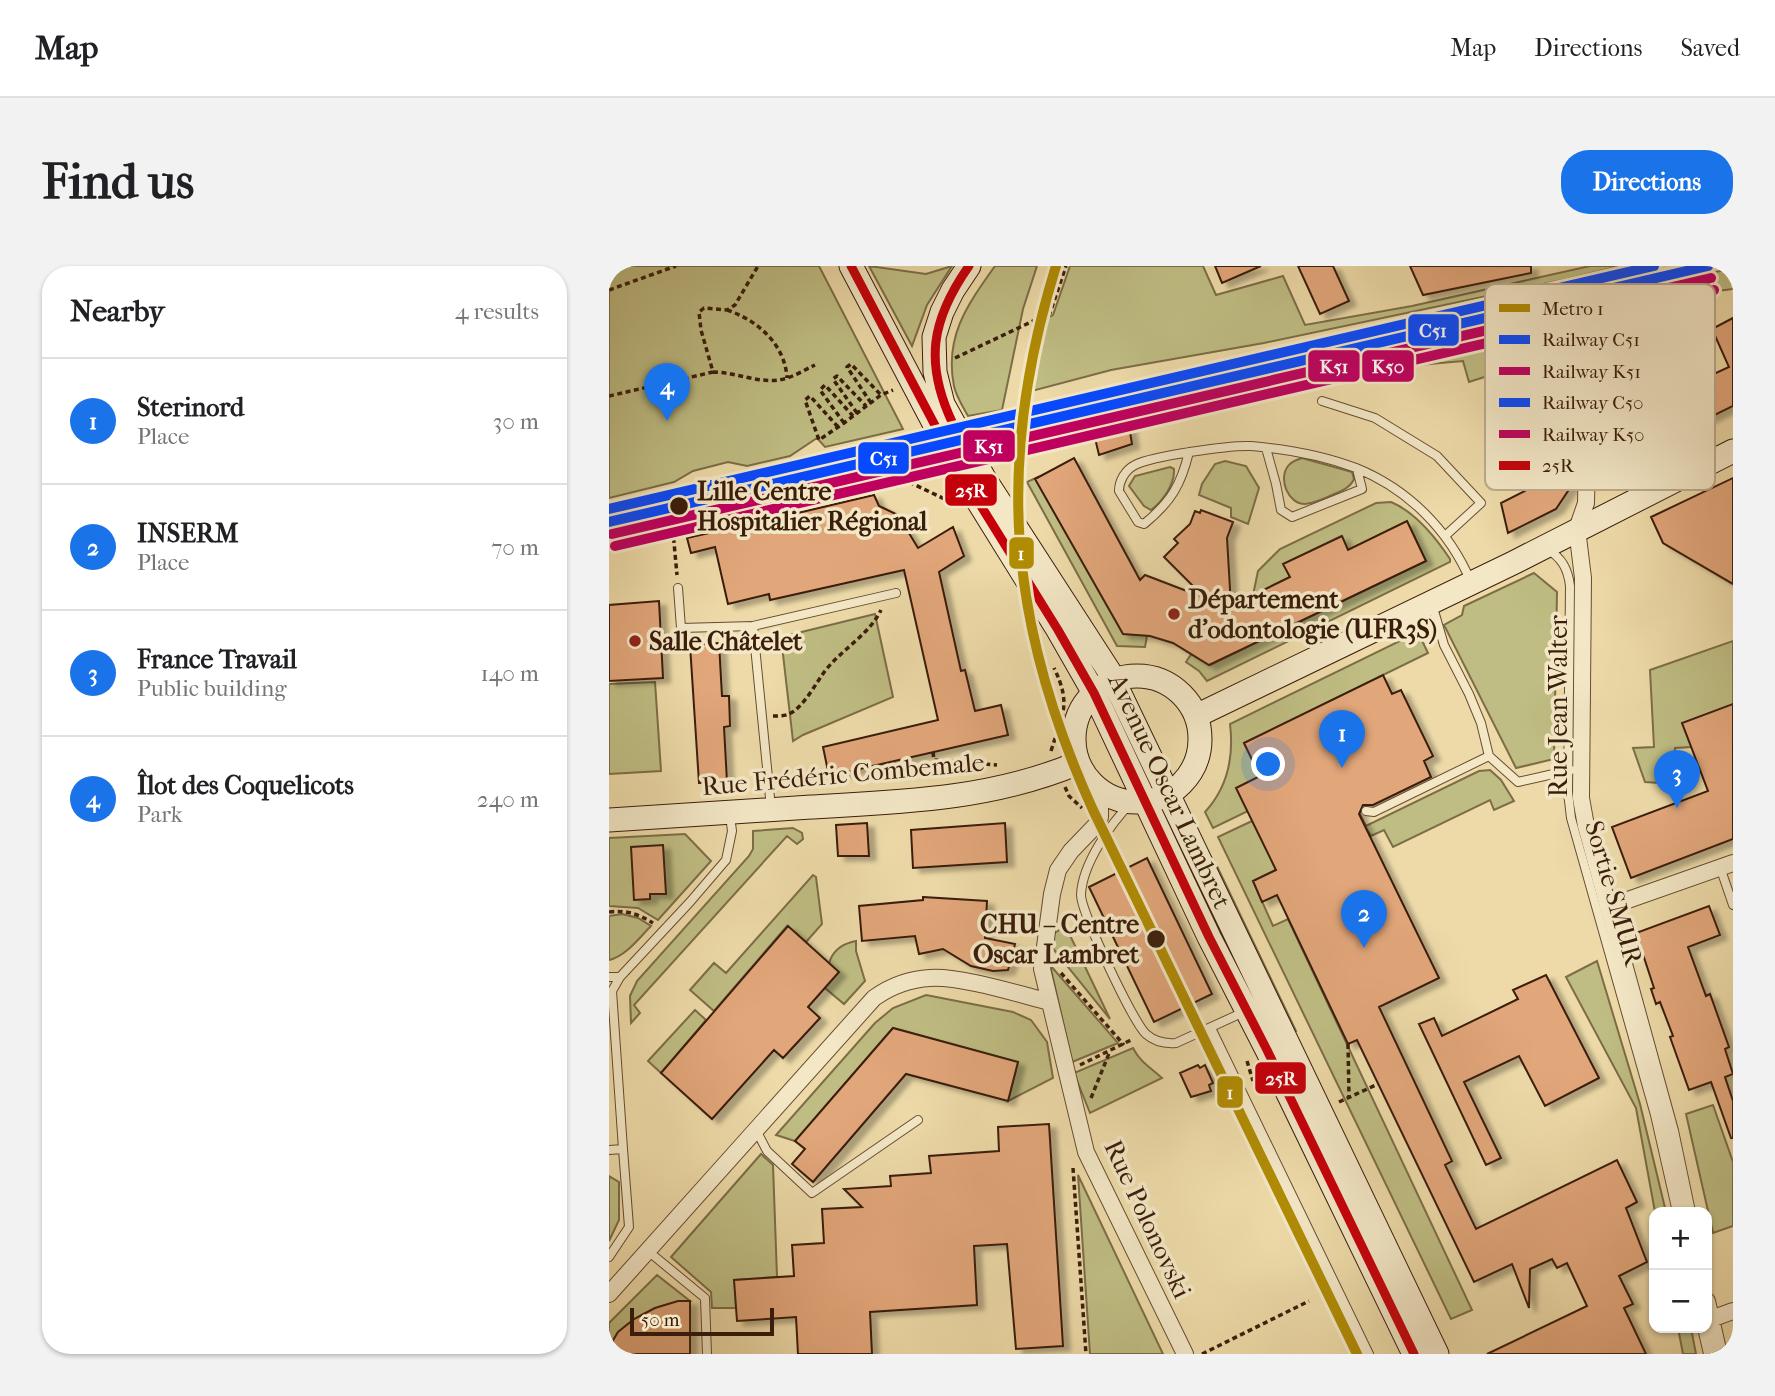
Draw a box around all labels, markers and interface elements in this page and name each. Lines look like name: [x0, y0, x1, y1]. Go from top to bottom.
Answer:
text: Map: [35, 29, 98, 68]
text: Map: [1450, 34, 1496, 62]
text: Directions: [1534, 34, 1642, 62]
text: Saved: [1680, 34, 1740, 62]
button: Directions: [1561, 150, 1733, 214]
text: Find us: [42, 153, 194, 211]
legend: [1485, 284, 1715, 490]
text: Nearby: [70, 294, 165, 329]
text: 4 results: [455, 298, 539, 325]
text: Metro 1: [1542, 298, 1604, 320]
line badge: C51: [1407, 313, 1460, 347]
text: C51: [1419, 320, 1447, 342]
text: Railway C51: [1542, 329, 1640, 351]
line badge: K51: [1307, 349, 1361, 383]
line badge: K50: [1361, 349, 1415, 383]
text: K51: [1320, 356, 1348, 378]
text: K50: [1372, 356, 1404, 378]
text: Railway K51: [1542, 361, 1641, 383]
pin: 4: [644, 363, 690, 421]
text: Sterinord: [137, 392, 244, 423]
text: Railway C50: [1542, 392, 1644, 414]
text: 1: [89, 408, 97, 435]
text: 30 m: [493, 408, 539, 435]
text: Place: [137, 423, 189, 450]
text: Railway K50: [1542, 424, 1645, 446]
line badge: K51: [962, 429, 1016, 463]
text: K51: [975, 436, 1003, 458]
line badge: C51: [857, 441, 910, 475]
text: C51: [870, 448, 898, 470]
text: 25R: [1542, 455, 1575, 477]
line badge: 25R: [944, 473, 998, 507]
place label: Lille Centre Hospitalier Régional: [697, 476, 928, 537]
text: 25R: [955, 480, 988, 502]
marker: Lille Centre Hospitalier Régional: [668, 495, 690, 517]
text: INSERM: [137, 518, 239, 549]
text: 2: [87, 534, 99, 561]
text: 70 m: [491, 534, 539, 561]
line badge: 1: [1008, 536, 1035, 570]
text: 1: [1018, 543, 1024, 565]
text: Place: [137, 549, 189, 576]
place label: Département d’odontologie (UFR3S): [1188, 584, 1437, 645]
marker: Département d’odontologie (UFR3S): [1166, 606, 1182, 622]
street label: Rue Jean Walter: [1543, 615, 1574, 797]
place label: Salle Châtelet: [649, 626, 803, 657]
marker: Salle Châtelet: [627, 633, 643, 649]
text: France Travail: [137, 644, 297, 675]
text: 3: [88, 660, 98, 687]
text: 140 m: [480, 660, 539, 687]
street label: Avenue Oscar Lambret: [1101, 668, 1238, 914]
text: Public building: [137, 675, 287, 702]
pin: 1: [1319, 710, 1365, 768]
street label: Rue Frédéric Combemale: [700, 747, 986, 802]
your location: [1251, 747, 1285, 781]
pin: 3: [1654, 750, 1700, 808]
text: Îlot des Coquelicots: [137, 770, 354, 801]
text: 4: [86, 786, 100, 813]
text: 240 m: [477, 786, 539, 813]
text: Park: [137, 801, 183, 828]
street label: Sortie SMUR: [1578, 817, 1649, 970]
pin: 2: [1341, 890, 1387, 948]
place label: CHU – Centre Oscar Lambret: [973, 909, 1140, 970]
marker: CHU – Centre Oscar Lambret: [1145, 928, 1167, 950]
line badge: 25R: [1254, 1061, 1307, 1095]
text: 25R: [1265, 1068, 1298, 1090]
line badge: 1: [1216, 1075, 1244, 1109]
text: 1: [1227, 1082, 1233, 1104]
street label: Rue Polonovski: [1097, 1135, 1198, 1304]
map controls: [1649, 1207, 1712, 1333]
button: +: [1649, 1207, 1712, 1270]
button: −: [1649, 1270, 1712, 1333]
scale bar: [630, 1305, 773, 1337]
text: 50 m: [641, 1309, 680, 1331]

